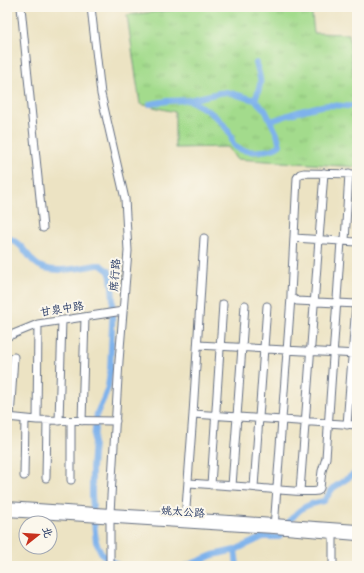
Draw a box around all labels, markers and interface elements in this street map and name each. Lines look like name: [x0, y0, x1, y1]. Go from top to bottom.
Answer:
street label: 席行路: [107, 258, 123, 292]
street label: 甘泉中路: [39, 299, 85, 319]
street label: 姚太公路: [161, 504, 205, 520]
north arrow: [18, 515, 58, 555]
text: 北: [39, 525, 55, 539]

